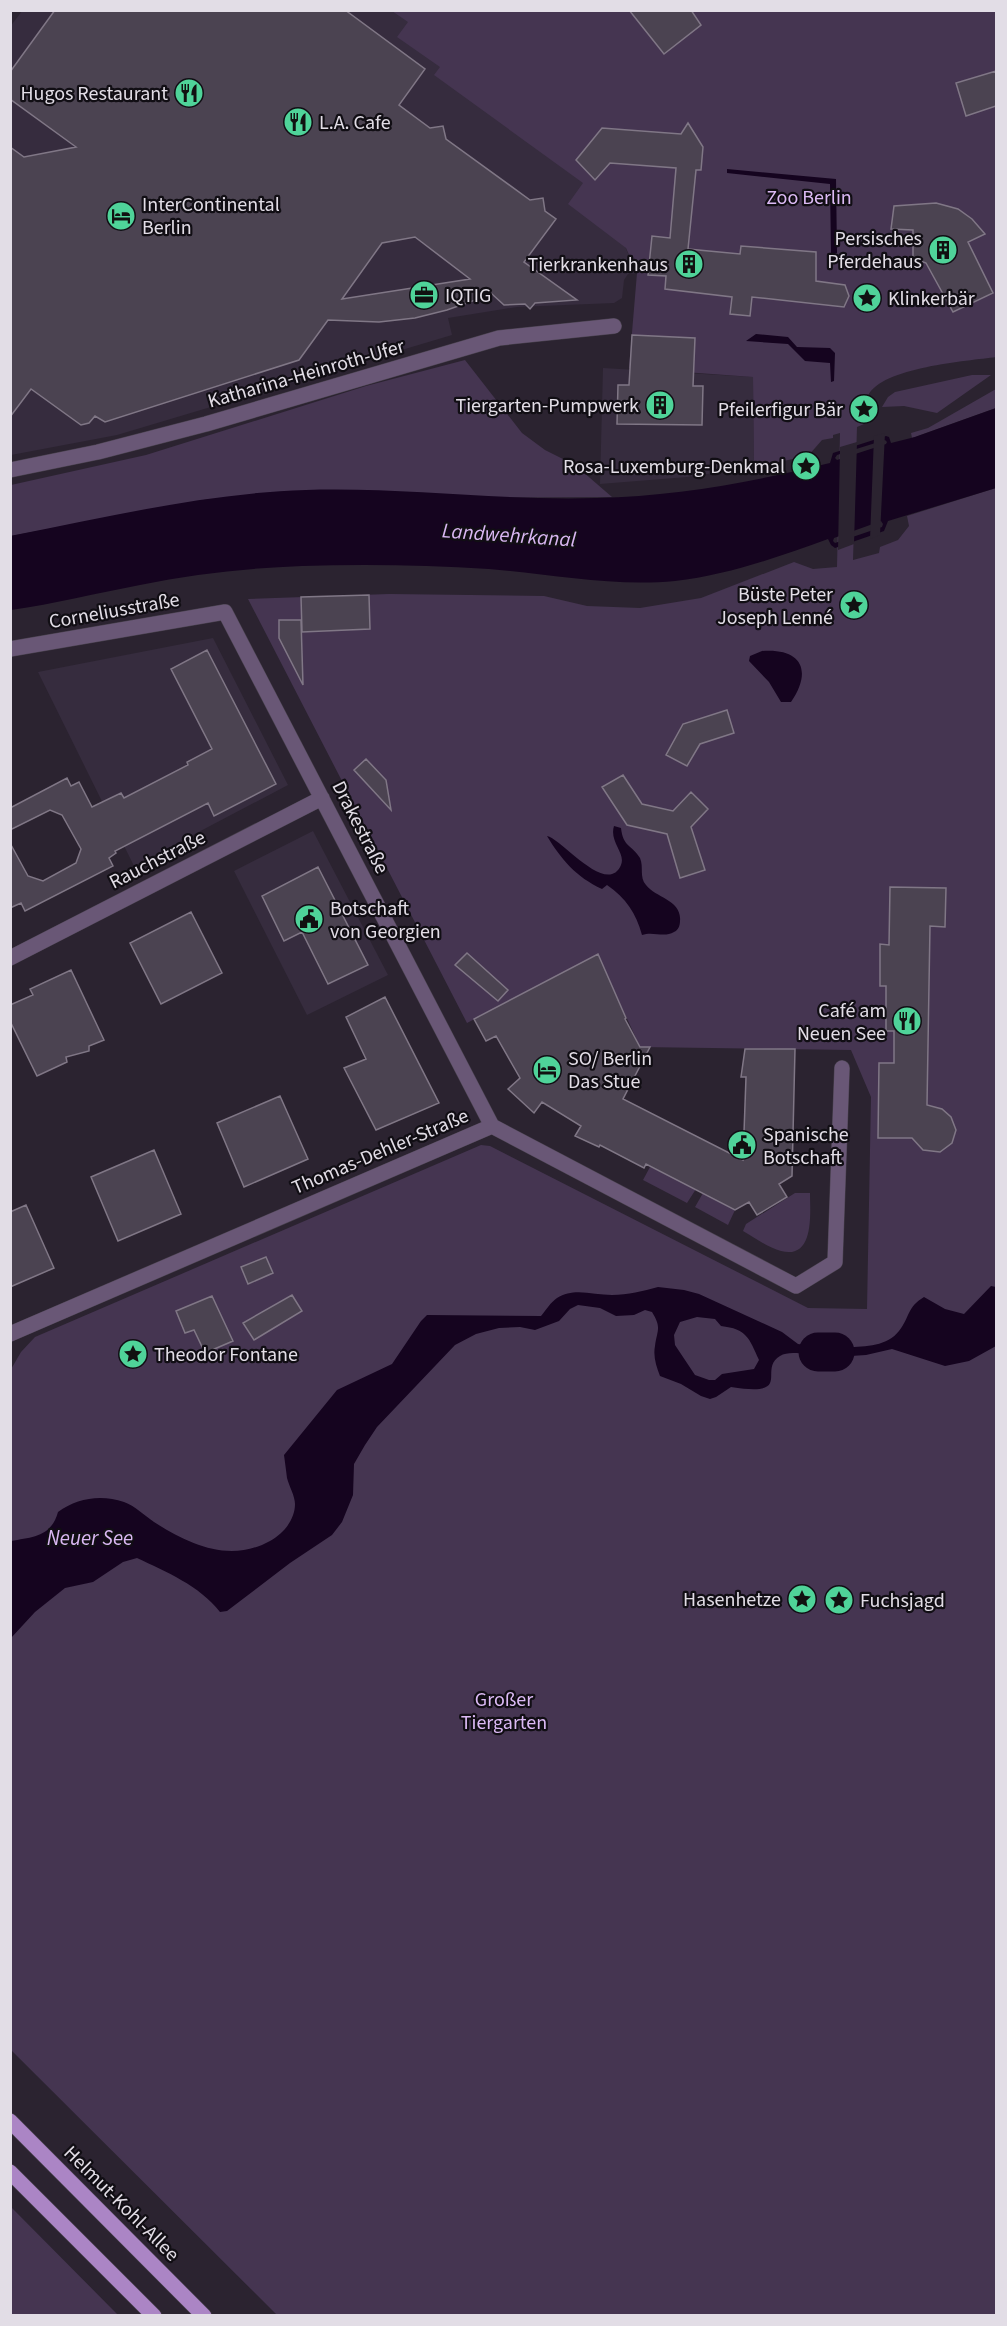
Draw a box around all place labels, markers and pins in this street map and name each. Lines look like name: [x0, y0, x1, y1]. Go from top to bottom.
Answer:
restaurant icon: Hugos Restaurant: [173, 77, 205, 109]
place label: Hugos Restaurant: [20, 80, 168, 108]
restaurant icon: L.A. Cafe: [282, 106, 314, 138]
place label: L.A. Cafe: [319, 109, 391, 137]
place label: InterContinental Berlin: [142, 191, 280, 242]
hotel icon: InterContinental Berlin: [105, 200, 137, 232]
place label: Persisches Pferdehaus: [827, 225, 922, 276]
building icon: Persisches Pferdehaus: [927, 234, 959, 266]
building icon: Tierkrankenhaus: [673, 248, 705, 280]
place label: Tierkrankenhaus: [527, 251, 668, 279]
office icon: IQTIG: [408, 279, 440, 311]
place label: IQTIG: [445, 282, 491, 310]
place icon: Klinkerbär: [851, 282, 883, 314]
place label: Klinkerbär: [888, 285, 975, 313]
building icon: Tiergarten-Pumpwerk: [644, 389, 676, 421]
place label: Tiergarten-Pumpwerk: [455, 392, 639, 420]
place icon: Pfeilerfigur Bär: [848, 393, 880, 425]
place label: Pfeilerfigur Bär: [718, 396, 843, 424]
place icon: Rosa-Luxemburg-Denkmal: [790, 450, 822, 482]
place label: Rosa-Luxemburg-Denkmal: [563, 453, 785, 481]
place label: Büste Peter Joseph Lenné: [717, 581, 833, 632]
place icon: Büste Peter Joseph Lenné: [838, 589, 870, 621]
place label: Botschaft von Georgien: [330, 895, 441, 946]
public building icon: Botschaft von Georgien: [293, 903, 325, 935]
place label: Café am Neuen See: [797, 997, 886, 1048]
restaurant icon: Café am Neuen See: [891, 1005, 923, 1037]
place label: SO/ Berlin Das Stue: [568, 1045, 652, 1096]
hotel icon: SO/ Berlin Das Stue: [531, 1054, 563, 1086]
place label: Spanische Botschaft: [763, 1121, 849, 1172]
public building icon: Spanische Botschaft: [726, 1129, 758, 1161]
place icon: Theodor Fontane: [117, 1338, 149, 1370]
place label: Theodor Fontane: [154, 1341, 298, 1369]
place icon: Hasenhetze: [786, 1583, 818, 1615]
place icon: Fuchsjagd: [823, 1584, 855, 1616]
place label: Hasenhetze: [683, 1586, 781, 1614]
place label: Fuchsjagd: [860, 1587, 945, 1615]

